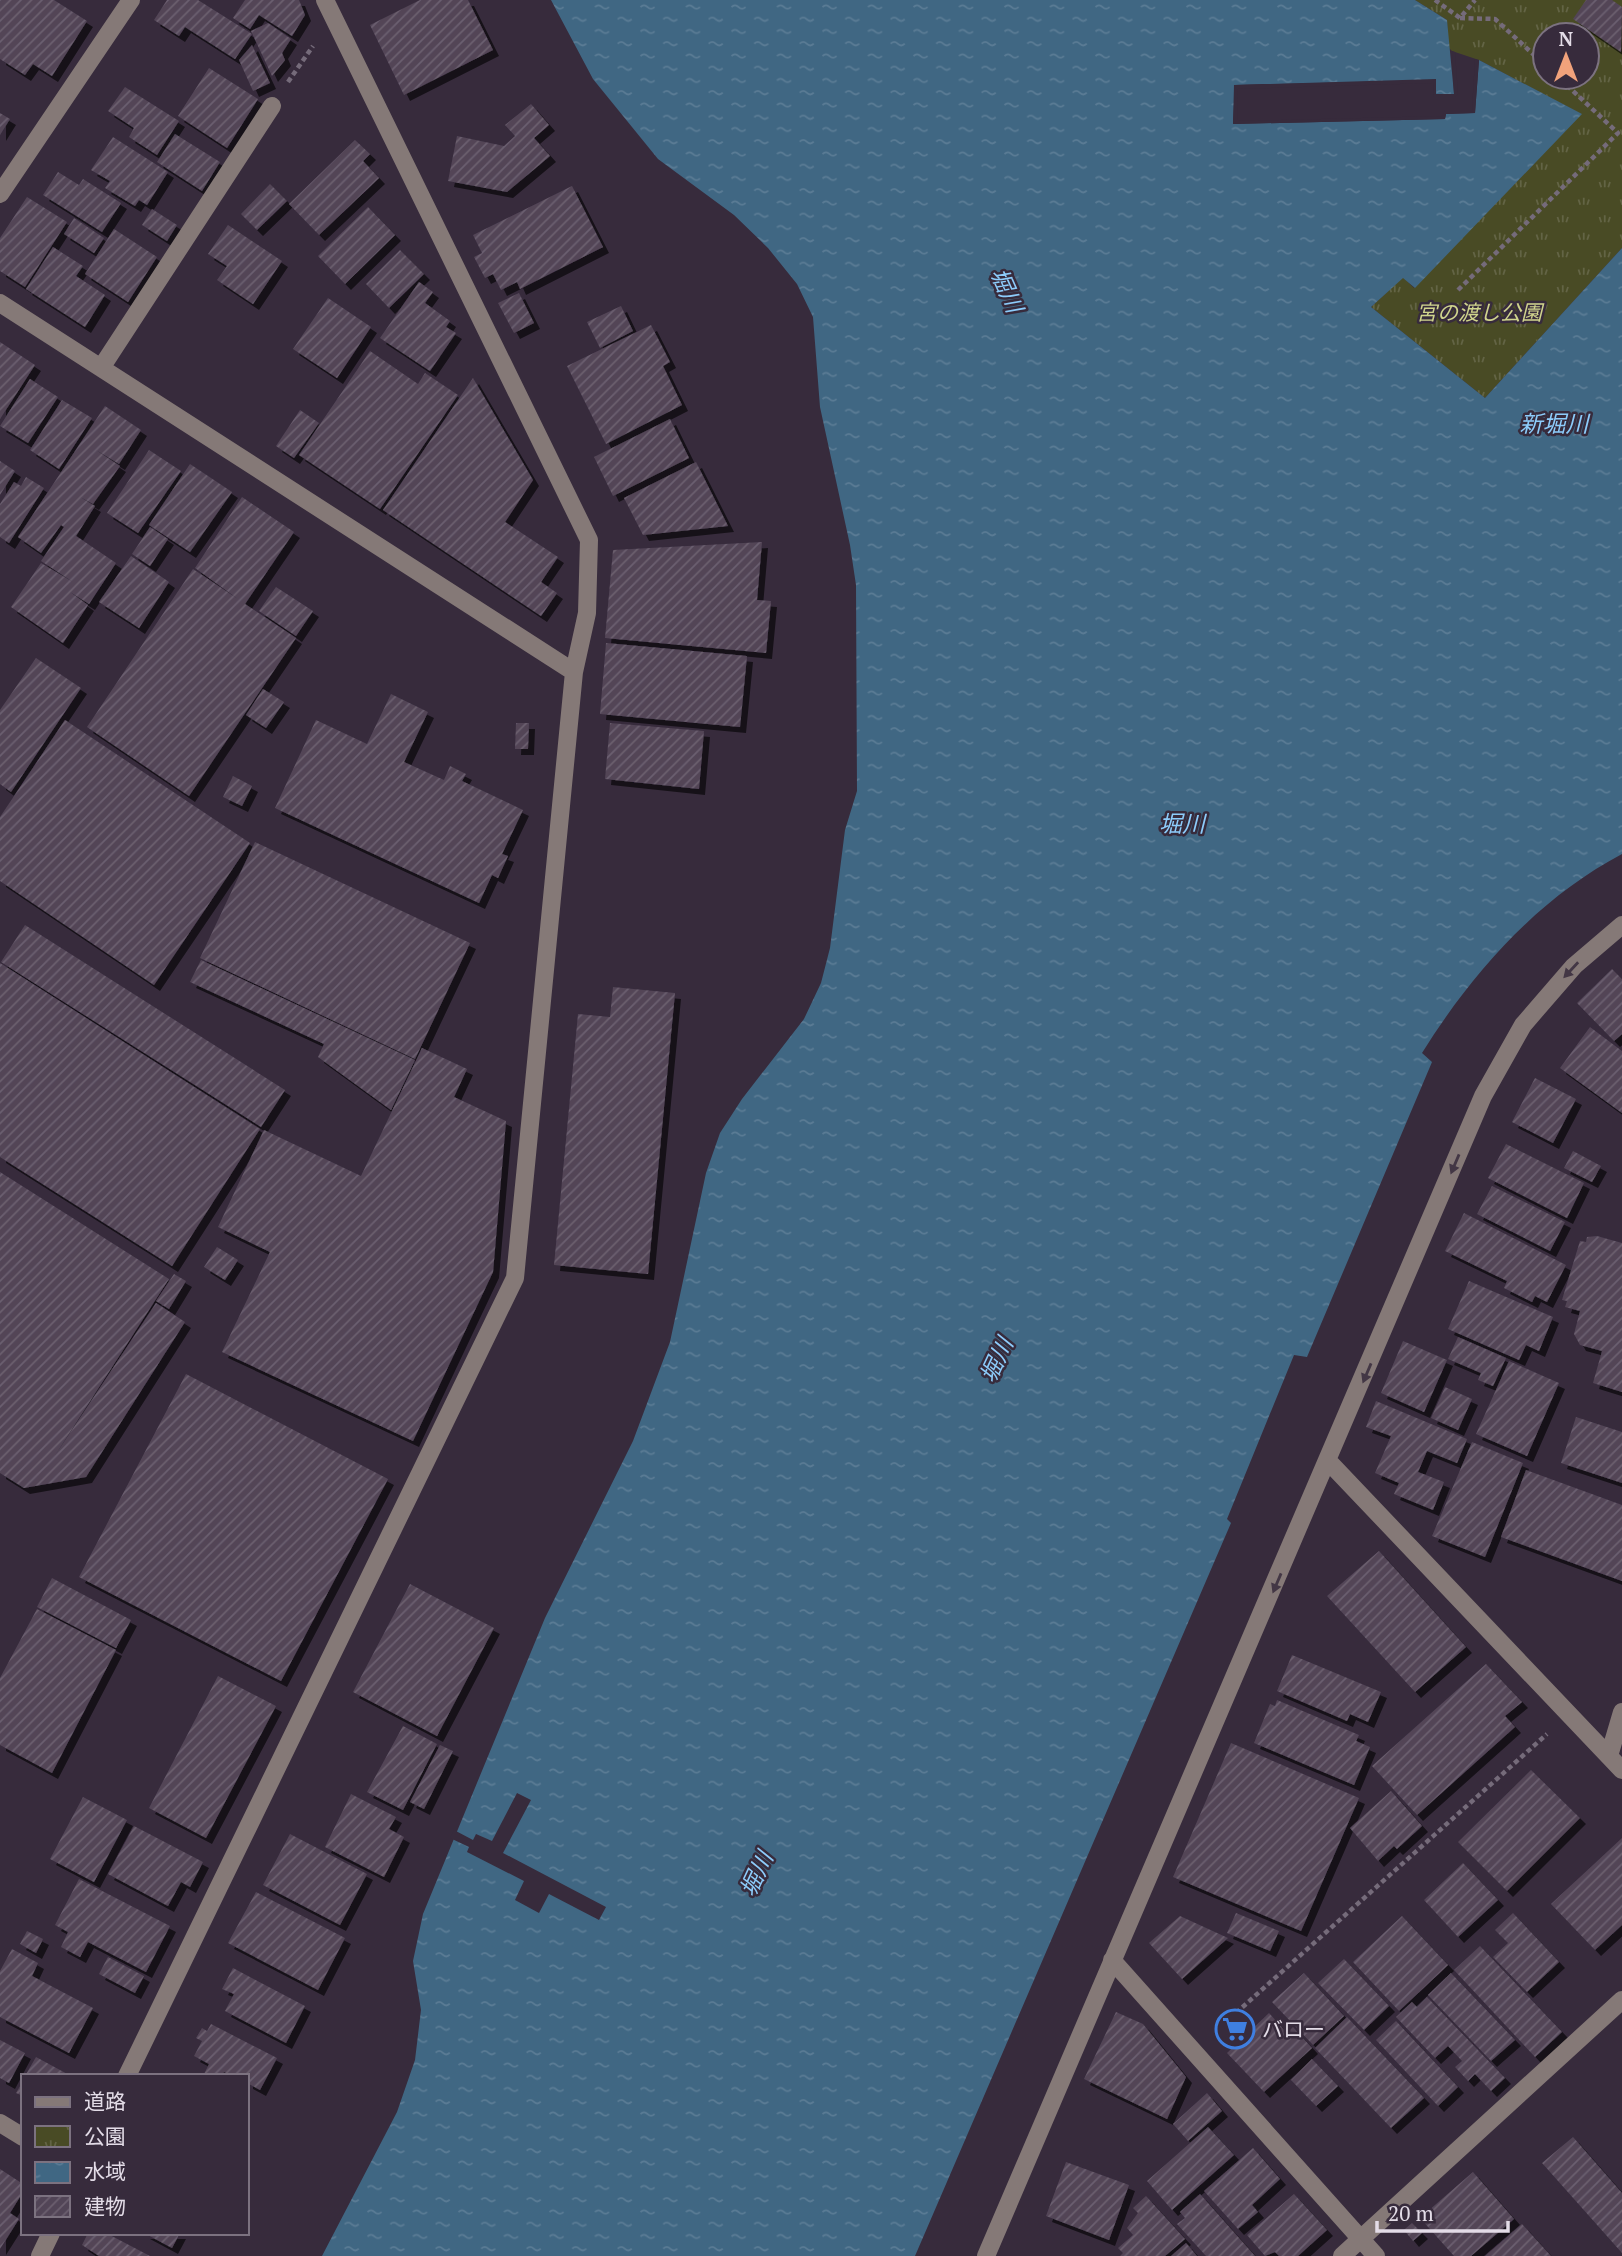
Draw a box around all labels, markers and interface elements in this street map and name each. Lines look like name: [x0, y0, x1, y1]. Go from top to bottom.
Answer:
north arrow: [1531, 21, 1601, 91]
text: N: [1559, 26, 1574, 51]
water label: 堀川: [983, 263, 1032, 320]
park label: 宮の渡し公園: [1416, 298, 1545, 326]
water label: 新堀川: [1520, 408, 1592, 439]
water label: 堀川: [1159, 808, 1208, 839]
one-way arrow: [1563, 961, 1579, 979]
one-way arrow: [1449, 1153, 1460, 1174]
water label: 堀川: [972, 1330, 1021, 1387]
one-way arrow: [1361, 1363, 1372, 1384]
one-way arrow: [1272, 1572, 1283, 1593]
water label: 堀川: [732, 1844, 781, 1901]
supermarket icon: バロー: [1214, 2008, 1256, 2050]
place label: バロー: [1262, 2015, 1325, 2043]
legend: [21, 2074, 248, 2235]
text: 道路: [84, 2087, 126, 2115]
text: 公園: [84, 2122, 126, 2150]
text: 水域: [84, 2157, 126, 2185]
scale bar: [1377, 2190, 1508, 2234]
text: 建物: [84, 2192, 126, 2220]
text: 20 m: [1388, 2199, 1434, 2227]

